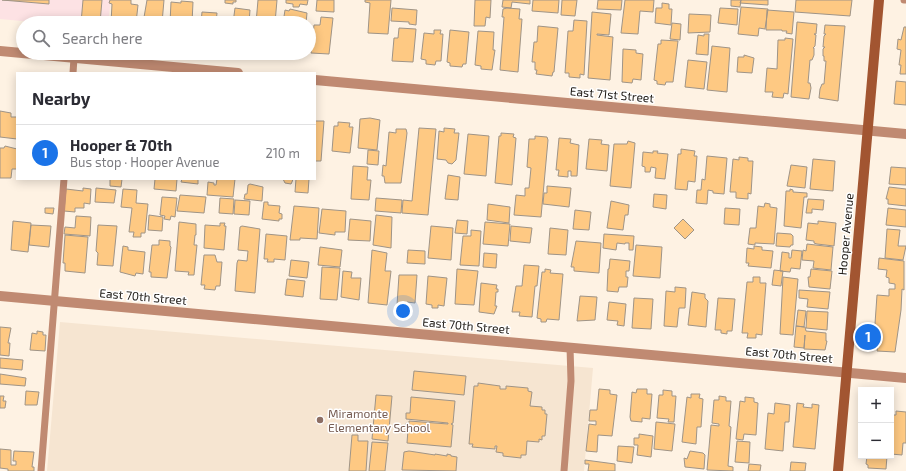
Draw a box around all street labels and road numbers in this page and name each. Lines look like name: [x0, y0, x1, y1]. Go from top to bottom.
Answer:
street label: East 71st Street: [569, 83, 655, 105]
street label: Hooper Avenue: [834, 192, 856, 276]
street label: East 70th Street: [99, 285, 188, 307]
street label: East 70th Street: [422, 314, 511, 336]
street label: East 70th Street: [745, 343, 834, 365]

